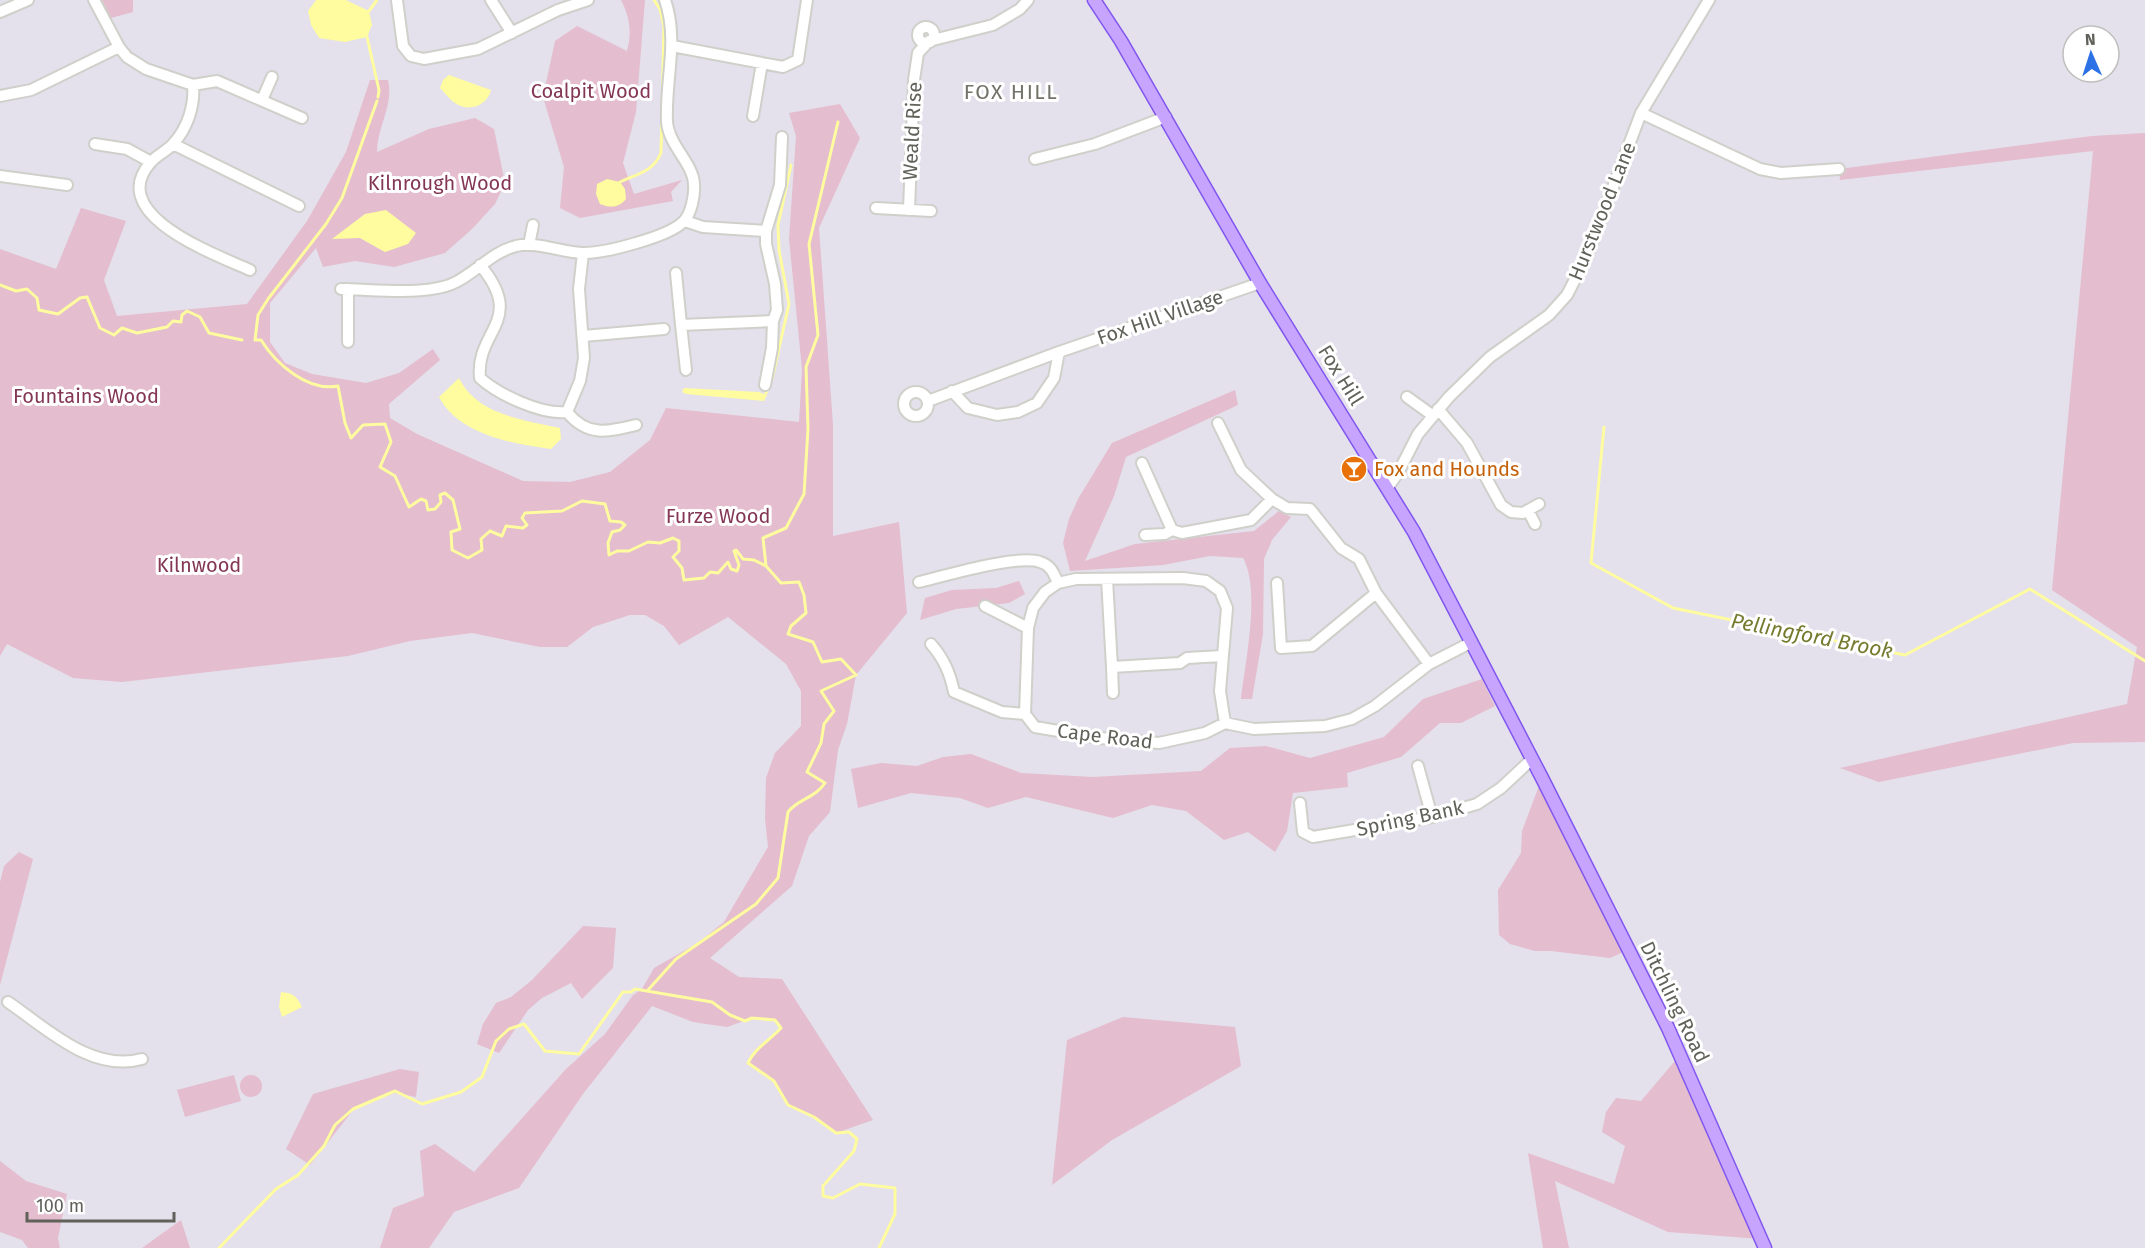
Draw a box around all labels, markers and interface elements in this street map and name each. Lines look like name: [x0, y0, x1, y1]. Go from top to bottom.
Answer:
north arrow: [2061, 24, 2121, 84]
text: N: [2084, 30, 2096, 49]
park label: Coalpit Wood: [531, 79, 651, 103]
district label: FOX HILL: [964, 79, 1058, 105]
street label: Weald Rise: [897, 81, 927, 181]
street label: Hurstwood Lane: [1563, 138, 1641, 284]
park label: Kilnrough Wood: [368, 171, 512, 195]
street label: Fox Hill Village: [1094, 284, 1226, 350]
street label: Fox Hill: [1313, 340, 1369, 410]
park label: Fountains Wood: [13, 384, 159, 408]
bar icon: Fox and Hounds: [1339, 454, 1369, 484]
place label: Fox and Hounds: [1374, 457, 1519, 481]
park label: Furze Wood: [666, 504, 770, 528]
park label: Kilnwood: [157, 553, 241, 577]
water label: Pellingford Brook: [1729, 608, 1895, 664]
street label: Cape Road: [1056, 718, 1154, 754]
street label: Spring Bank: [1354, 795, 1466, 841]
street label: Ditchling Road: [1635, 938, 1715, 1066]
scale bar: [27, 1185, 174, 1223]
text: 100 m: [36, 1195, 84, 1217]

